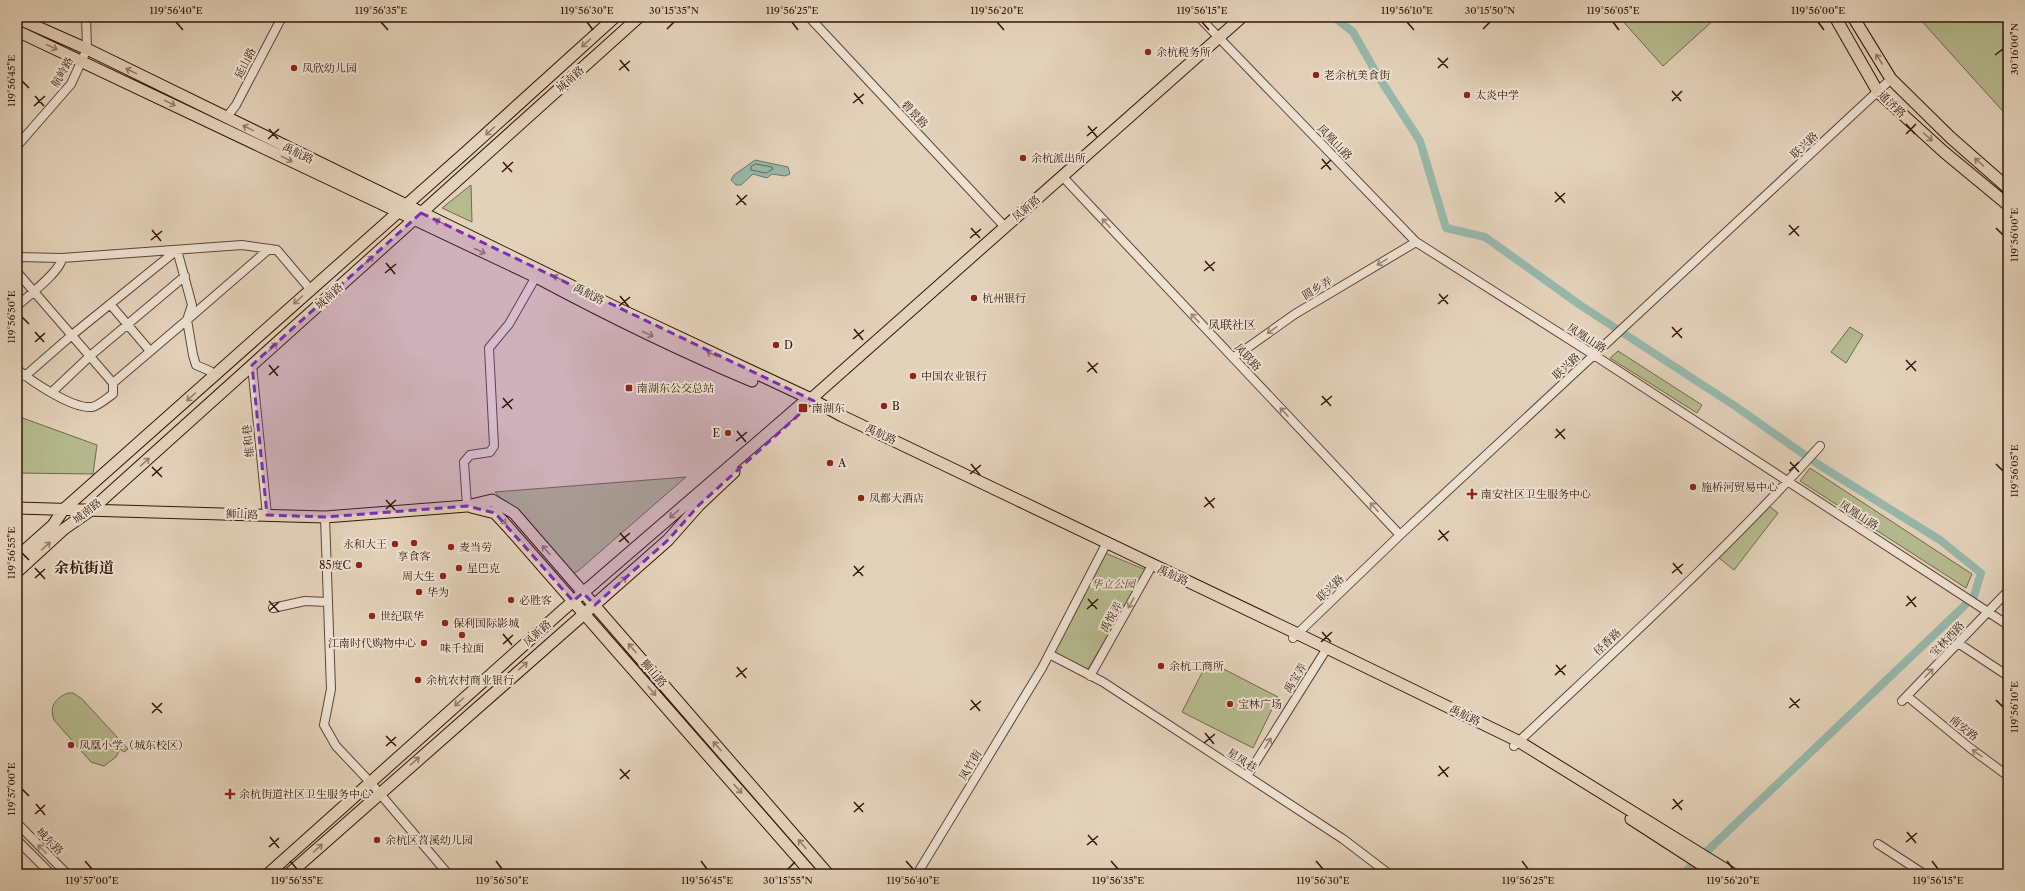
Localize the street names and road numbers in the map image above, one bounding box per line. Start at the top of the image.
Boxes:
street label: 延山路 [231,45,259,81]
street label: 航岭路 [48,54,76,90]
street label: 城南路 [553,63,587,95]
street label: 通济路 [1875,88,1909,120]
street label: 碧景路 [899,97,931,131]
street label: 凤凰山路 [1315,121,1355,163]
street label: 联兴路 [1787,129,1821,161]
street label: 禹航路 [280,139,316,167]
street label: 凤新路 [1009,192,1043,224]
street label: 圆乡弄 [1299,274,1335,302]
street label: 城南路 [312,280,346,312]
street label: 禹航路 [571,280,607,308]
street label: 凤凰山路 [1565,320,1609,356]
street label: 凤联路 [1232,340,1264,374]
street label: 联兴路 [1549,350,1583,382]
street label: 禹航路 [863,421,899,447]
street label: 维和巷 [239,424,257,458]
street label: 城南路 [70,495,104,527]
street label: 凤凰山路 [1837,497,1881,533]
street label: 狮山路 [225,506,259,522]
street label: 禹航路 [1155,562,1191,588]
street label: 联兴路 [1313,572,1347,604]
street label: 禹悦弄 [1097,599,1125,635]
street label: 凤新路 [520,617,554,649]
street label: 宝林西路 [1927,618,1967,660]
street label: 径香路 [1590,626,1624,658]
street label: 狮山路 [638,656,670,690]
street label: 禹宝弄 [1280,660,1310,696]
street label: 禹航路 [1447,701,1483,729]
street label: 南安路 [1947,712,1981,744]
street label: 星凤巷 [1224,745,1260,775]
street label: 凤竹街 [956,747,984,783]
street label: 城东路 [33,824,67,858]

